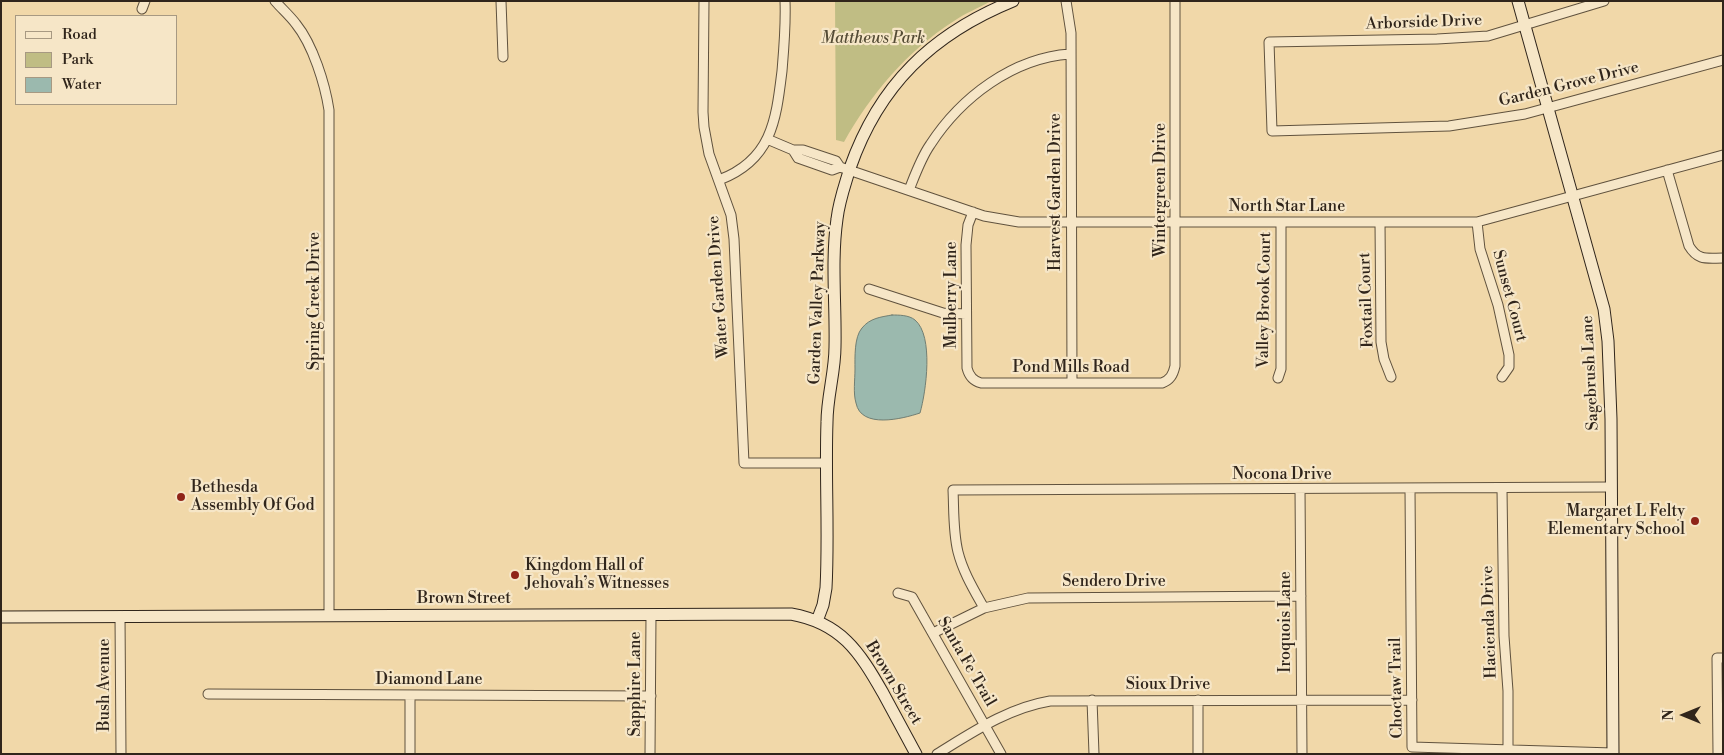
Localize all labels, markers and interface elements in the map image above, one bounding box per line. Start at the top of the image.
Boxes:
street label: Arborside Drive [1366,11,1482,35]
legend [15,15,178,105]
text: Road [62,25,97,44]
park label: Matthews Park [821,29,925,49]
text: Park [62,50,93,69]
street label: Garden Grove Drive [1497,58,1641,112]
text: Water [62,75,101,94]
street label: Harvest Garden Drive [1046,113,1066,271]
street label: Wintergreen Drive [1151,123,1171,257]
street label: North Star Lane [1229,197,1345,217]
street label: Water Garden Drive [704,215,734,359]
street label: Garden Valley Parkway [806,221,830,385]
street label: Spring Creek Drive [305,232,325,370]
street label: Valley Brook Court [1254,232,1276,368]
street label: Mulberry Lane [942,241,962,349]
street label: Sunset Court [1488,248,1530,344]
street label: Foxtail Court [1356,252,1378,348]
street label: Sagebrush Lane [1578,315,1604,431]
street label: Pond Mills Road [1012,358,1130,378]
street label: Nocona Drive [1232,465,1332,485]
place label: Bethesda Assembly Of God [191,478,315,516]
marker: Bethesda Assembly Of God [175,491,187,503]
place label: Margaret L Felty Elementary School [1548,502,1685,540]
marker: Margaret L Felty Elementary School [1689,515,1701,527]
place label: Kingdom Hall of Jehovah’s Witnesses [525,556,669,594]
street label: Hacienda Drive [1478,565,1502,679]
marker: Kingdom Hall of Jehovah’s Witnesses [509,569,521,581]
street label: Iroquois Lane [1276,571,1296,673]
street label: Sendero Drive [1062,572,1166,592]
street label: Brown Street [417,589,511,609]
street label: Santa Fe Trail [933,614,999,710]
street label: Sapphire Lane [626,631,646,737]
street label: Choctaw Trail [1387,637,1407,739]
street label: Brown Street [861,638,925,728]
street label: Bush Avenue [95,639,115,731]
street label: Diamond Lane [375,670,483,690]
street label: Sioux Drive [1126,675,1210,695]
north arrow [1659,690,1709,740]
text: N [1660,709,1678,721]

